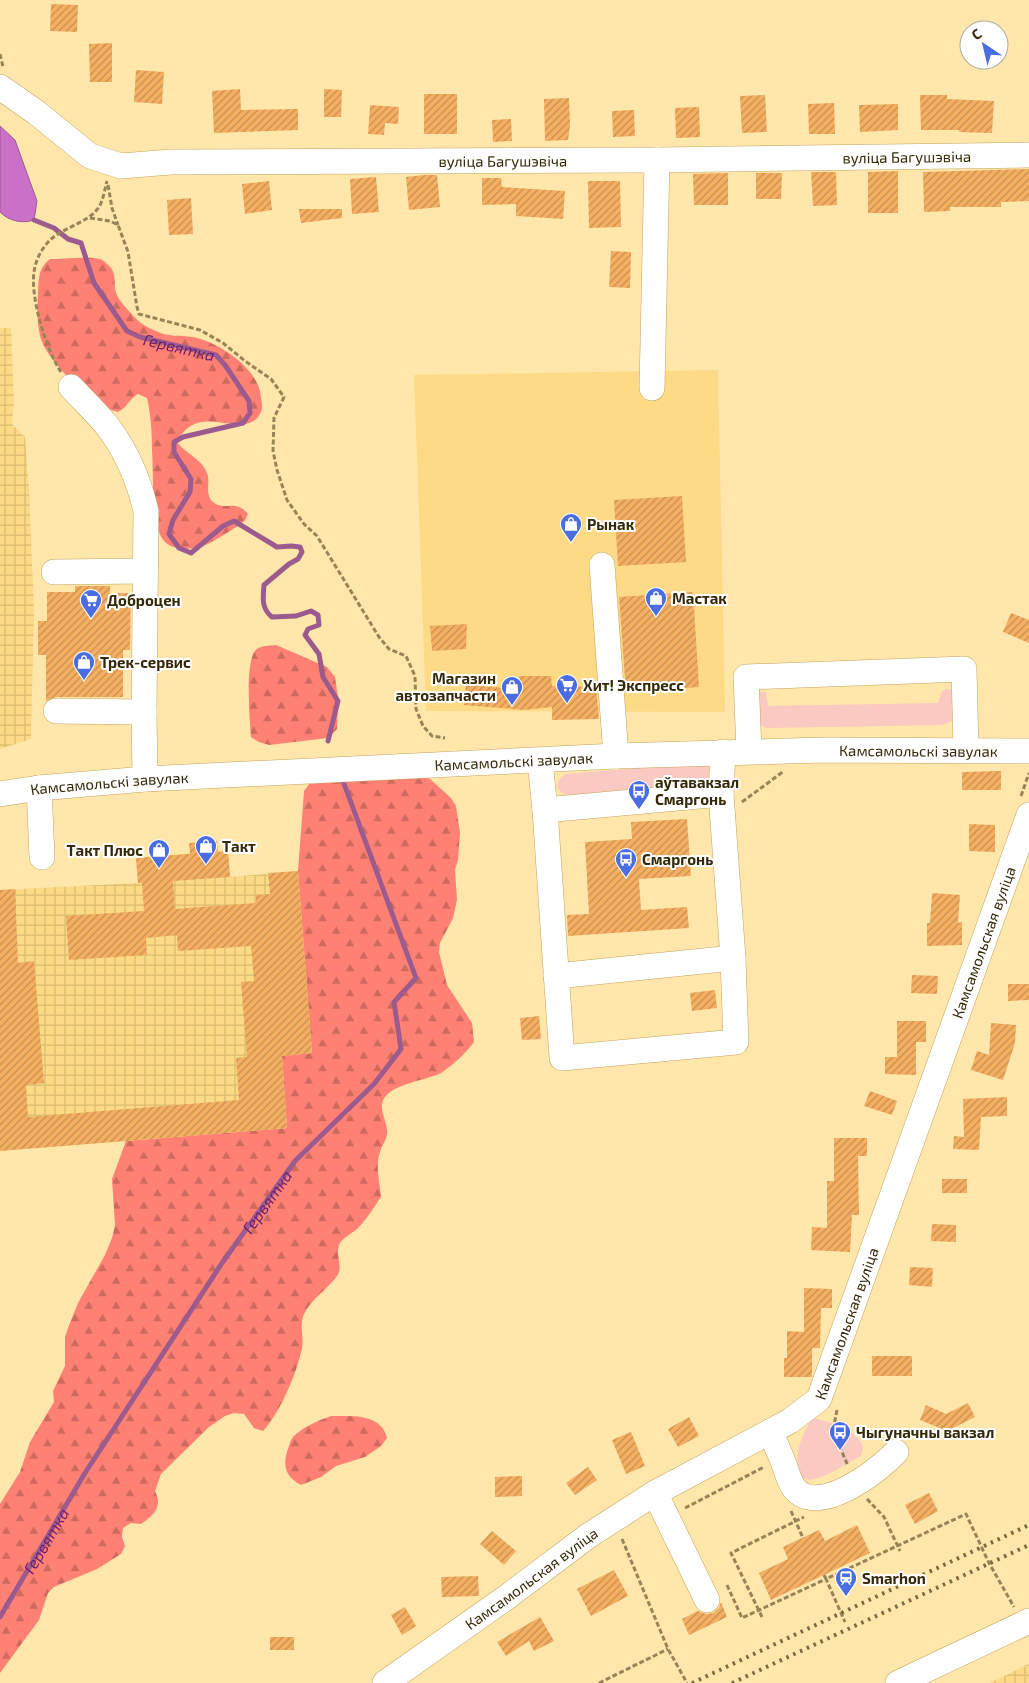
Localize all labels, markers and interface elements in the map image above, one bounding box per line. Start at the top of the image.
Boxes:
north arrow [959,20,1009,70]
text: С [968,25,985,43]
street label: вуліца Багушэвіча [842,147,971,167]
street label: вуліца Багушэвіча [438,151,567,171]
water label: Гервятка [142,329,217,364]
shop icon: Рынак [559,512,583,543]
place label: Рынак [587,515,635,533]
shop icon: Мастак [644,586,668,617]
supermarket icon: Доброцен [79,588,103,619]
place label: Мастак [672,589,727,607]
place label: Доброцен [107,591,181,609]
shop icon: Трек-сервис [72,650,96,681]
place label: Трек-сервис [100,653,191,671]
place label: Магазин автозапчасти [395,669,496,704]
supermarket icon: Хит! Экспресс [555,673,579,704]
shop icon: Магазин автозапчасти [500,675,524,706]
place label: Хит! Экспресс [583,676,684,694]
street label: Камсамольскі завулак [839,741,998,761]
street label: Камсамольскі завулак [434,748,593,774]
street label: Камсамольскі завулак [29,768,189,798]
place label: аўтавакзал Смаргонь [655,773,739,808]
bus stop icon: аўтавакзал Смаргонь [627,779,651,810]
shop icon: Такт [194,834,218,865]
place label: Такт [222,837,256,855]
shop icon: Такт Плюс [147,838,171,869]
place label: Такт Плюс [67,841,143,859]
bus stop icon: Смаргонь [614,847,638,878]
place label: Смаргонь [642,850,713,868]
street label: Камсамольская вуліца [948,864,1019,1021]
water label: Гервятка [237,1166,295,1236]
street label: Камсамольская вуліца [811,1245,882,1402]
bus stop icon: Чыгуначны вакзал [828,1420,852,1451]
place label: Чыгуначны вакзал [856,1423,994,1441]
water label: Гервятка [18,1504,72,1577]
street label: Камсамольская вуліца [461,1523,601,1633]
station icon: Smarhon [834,1566,858,1597]
place label: Smarhon [862,1569,926,1587]

